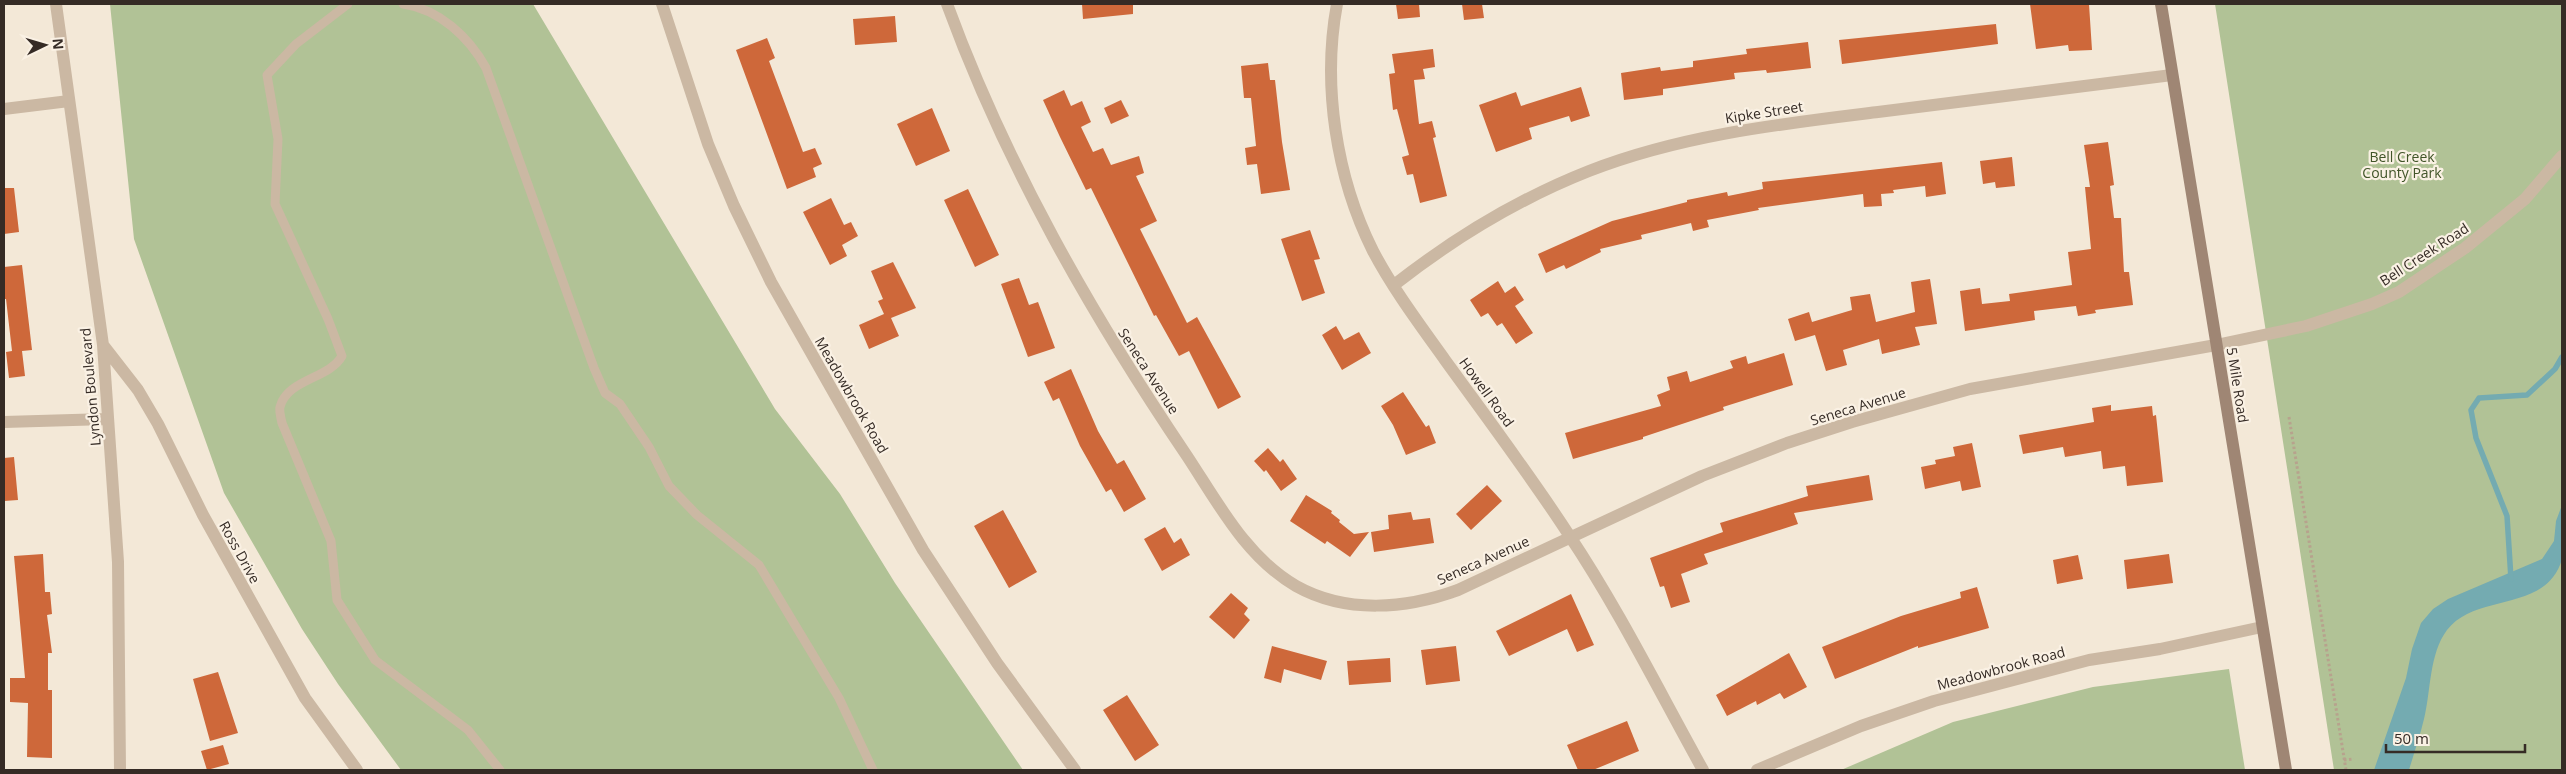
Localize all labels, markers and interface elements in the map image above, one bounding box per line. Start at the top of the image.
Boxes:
north arrow [20,20,70,70]
text: N [48,37,68,50]
street label: Kipke Street [1724,96,1804,128]
park label: Bell Creek County Park [2362,147,2442,182]
street label: Bell Creek Road [2376,218,2472,290]
street label: Seneca Avenue [1114,324,1184,418]
street label: Lyndon Boulevard [75,327,105,447]
street label: Meadowbrook Road [811,333,893,457]
street label: 5 Mile Road [2223,346,2253,424]
street label: Howell Road [1455,353,1519,431]
street label: Seneca Avenue [1808,382,1908,430]
street label: Ross Drive [215,518,265,587]
street label: Seneca Avenue [1434,531,1532,589]
street label: Meadowbrook Road [1935,642,2067,694]
scale bar [2386,722,2525,754]
text: 50 m [2394,728,2429,748]

